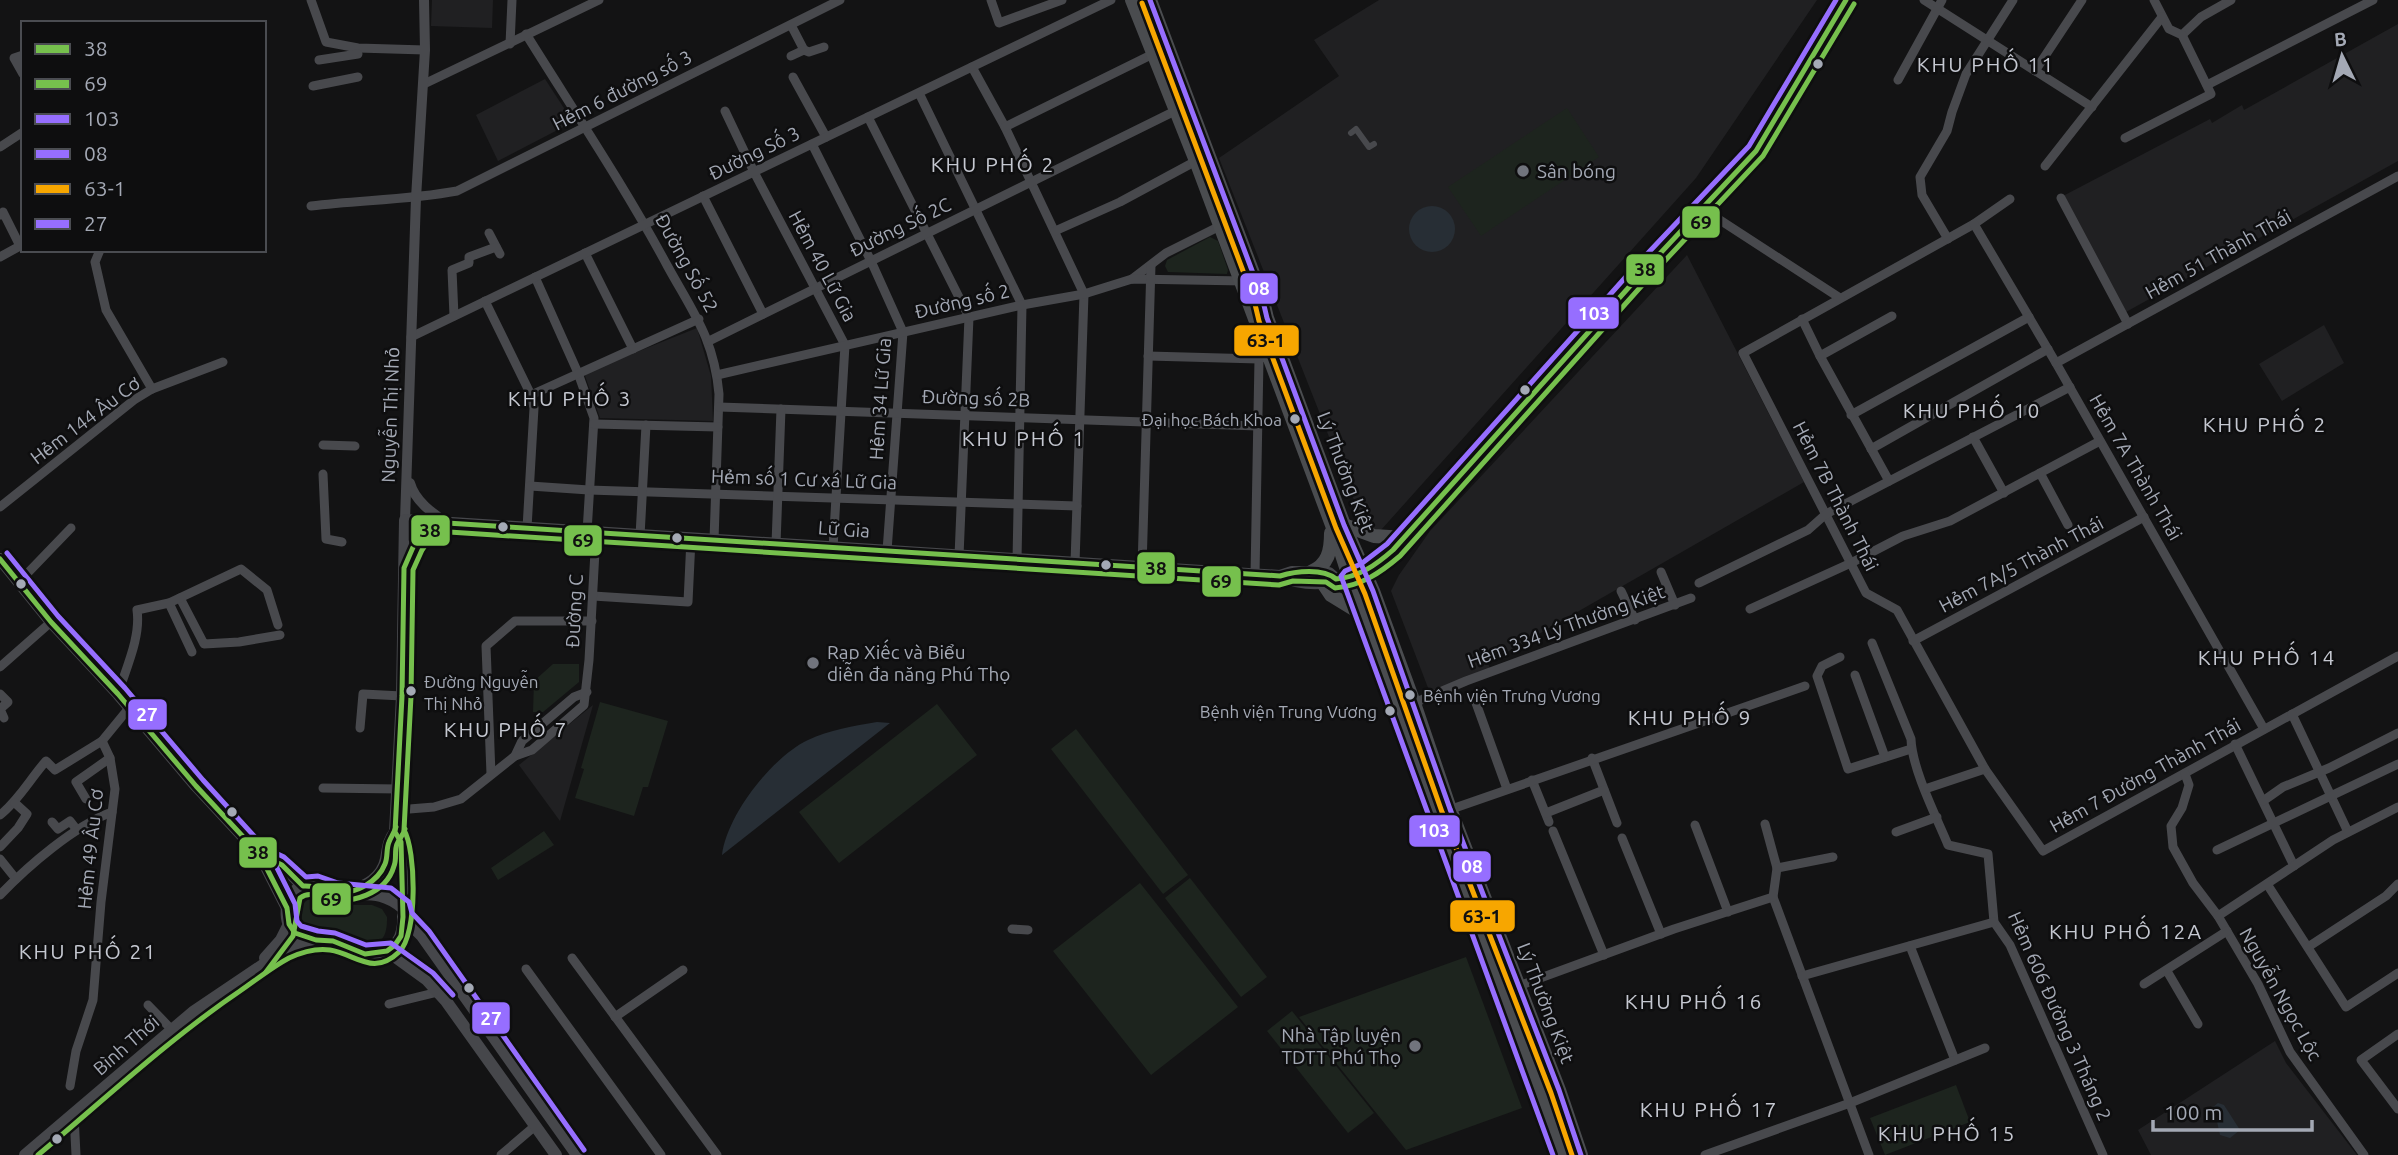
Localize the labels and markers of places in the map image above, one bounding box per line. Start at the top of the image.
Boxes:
unlabelled marker [1811,57,1825,71]
place label: Sân bóng [1537,160,1616,182]
marker: Sân bóng [1515,163,1531,179]
unlabelled marker [1518,383,1532,397]
place label: Đại học Bách Khoa [1142,410,1282,429]
marker: Đại học Bách Khoa [1288,412,1302,426]
unlabelled marker [496,520,510,534]
unlabelled marker [670,531,684,545]
unlabelled marker [1099,558,1113,572]
unlabelled marker [14,577,28,591]
place label: Rạp Xiếc và Biểu diễn đa năng Phú Thọ [827,639,1010,685]
marker: Rạp Xiếc và Biểu diễn đa năng Phú Thọ [805,655,821,671]
place label: Đường Nguyễn Thị Nhỏ [424,669,538,713]
marker: Đường Nguyễn Thị Nhỏ [404,684,418,698]
place label: Bệnh viện Trưng Vương [1423,686,1601,705]
marker: Bệnh viện Trưng Vương [1403,688,1417,702]
place label: Bệnh viện Trung Vương [1200,702,1377,721]
marker: Bệnh viện Trung Vương [1383,704,1397,718]
unlabelled marker [225,805,239,819]
unlabelled marker [462,981,476,995]
place label: Nhà Tập luyện TDTT Phú Thọ [1281,1024,1401,1068]
marker: Nhà Tập luyện TDTT Phú Thọ [1407,1038,1423,1054]
unlabelled marker [50,1132,64,1146]

